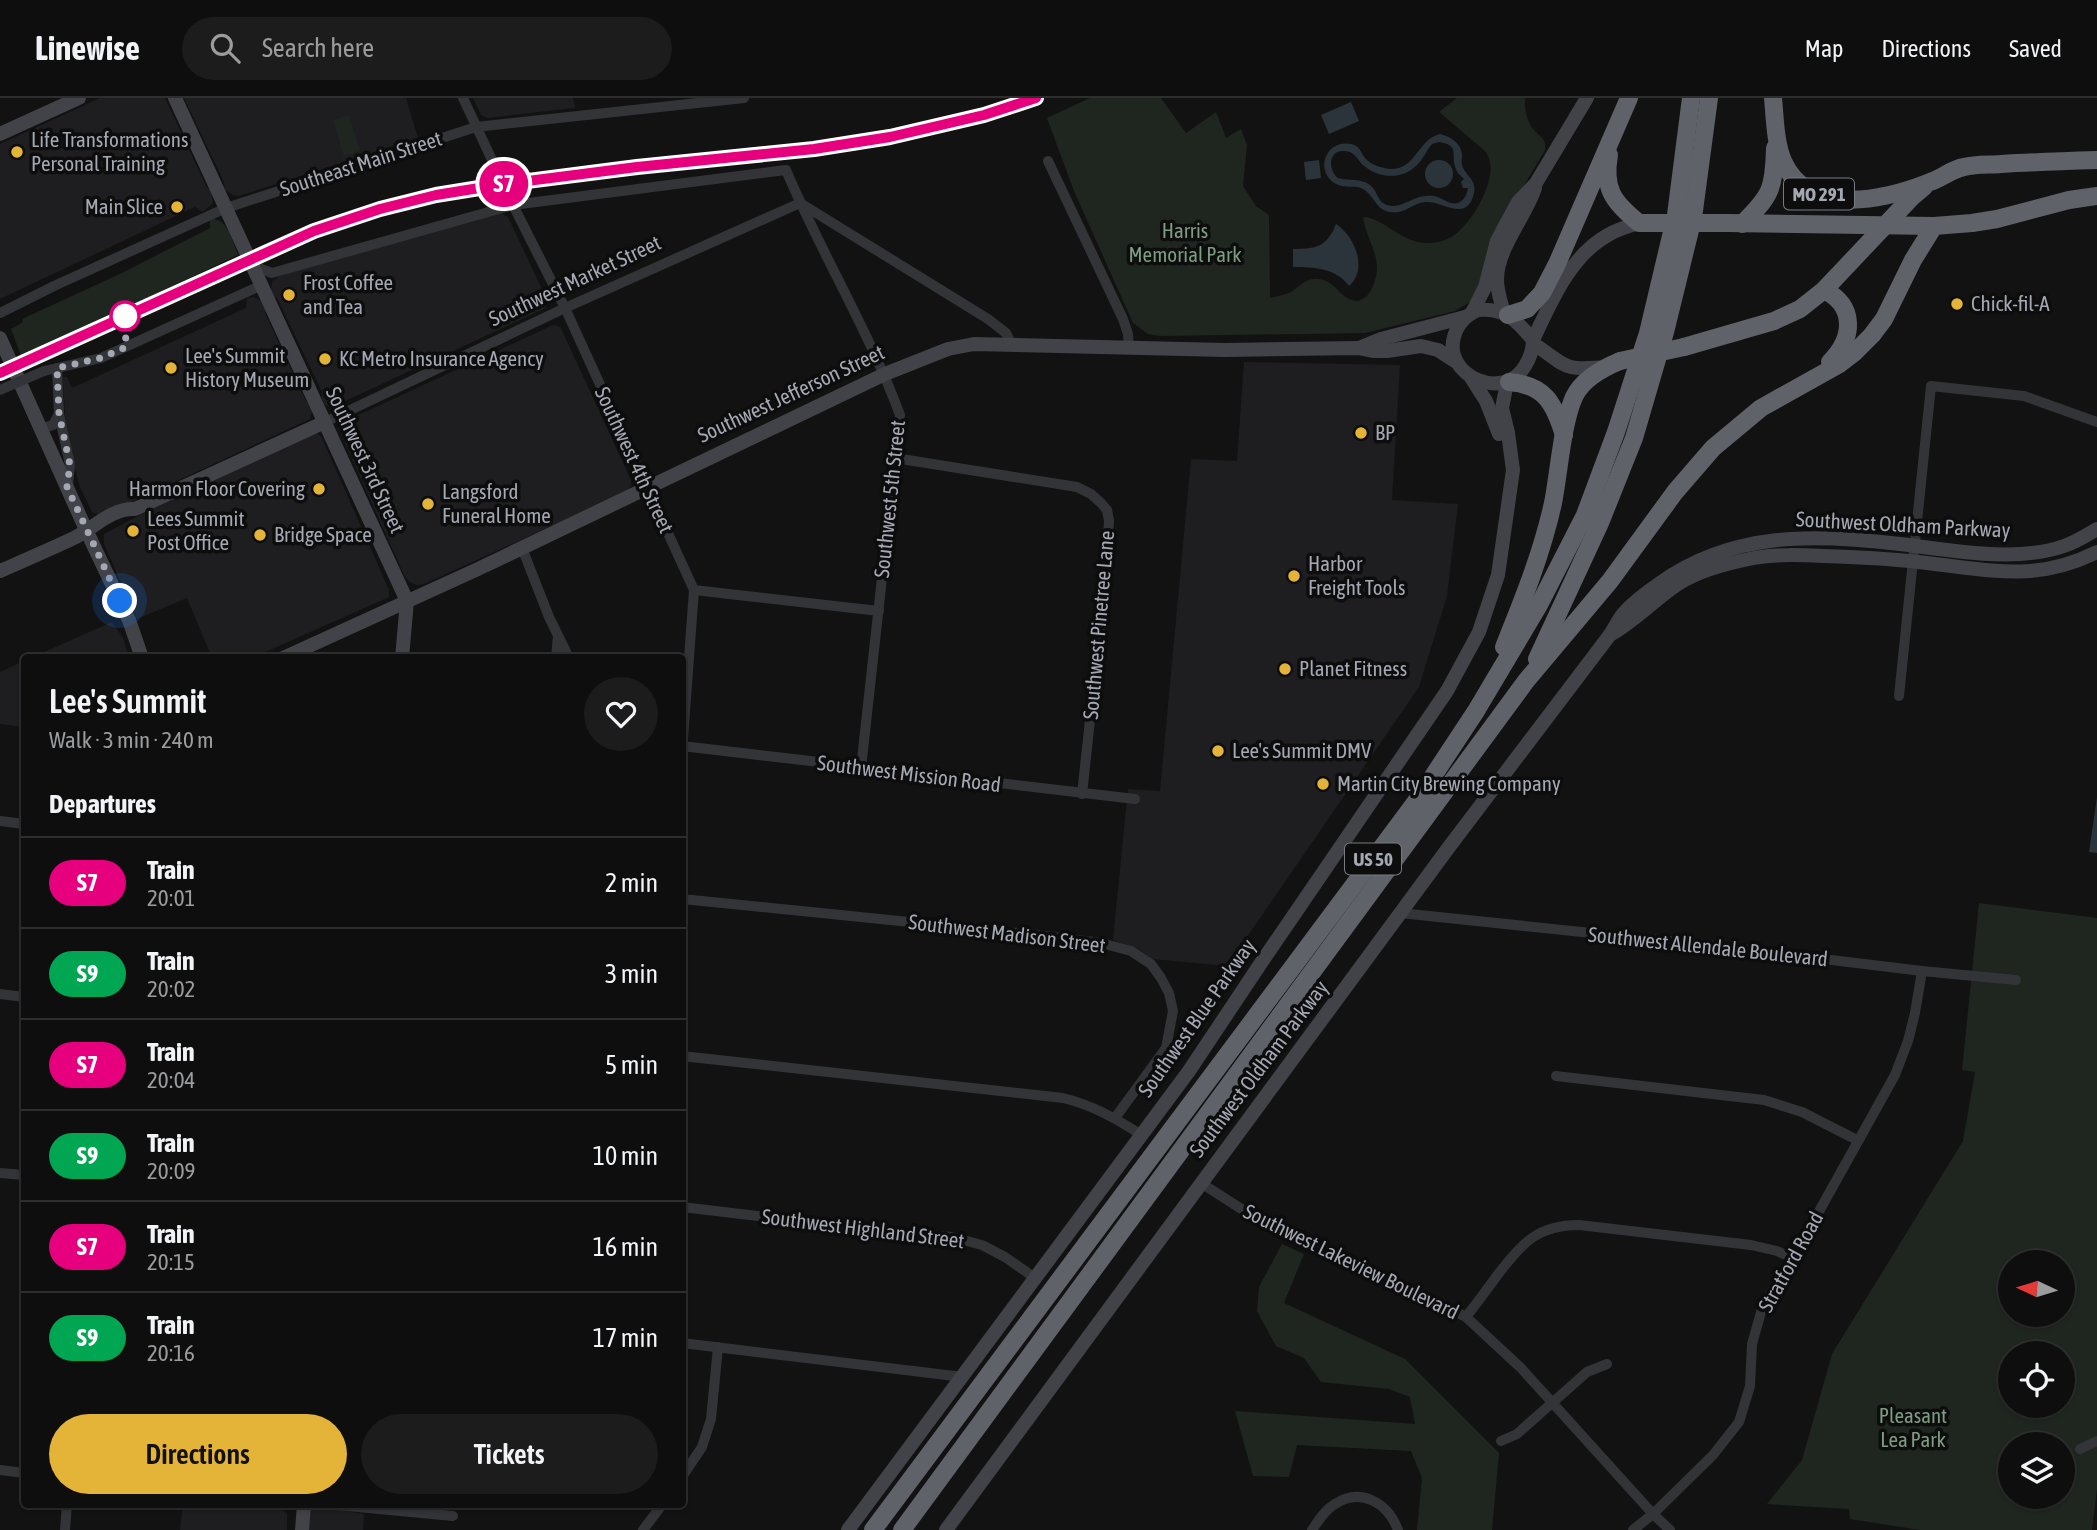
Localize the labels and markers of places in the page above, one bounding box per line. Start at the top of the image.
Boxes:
place label: Life Transformations Personal Training [31,127,188,175]
marker: Life Transformations Personal Training [9,144,25,160]
place label: Main Slice [85,194,163,218]
marker: Main Slice [169,199,185,215]
place label: Frost Coffee and Tea [303,270,393,318]
marker: Frost Coffee and Tea [281,287,297,303]
place label: Chick-fil-A [1971,291,2050,315]
marker: Chick-fil-A [1949,296,1965,312]
unlabelled marker [110,301,140,331]
place label: Lee's Summit History Museum [185,343,309,391]
place label: KC Metro Insurance Agency [339,346,544,370]
marker: KC Metro Insurance Agency [317,351,333,367]
marker: Lee's Summit History Museum [163,360,179,376]
place label: BP [1375,420,1395,444]
marker: BP [1353,425,1369,441]
place label: Harmon Floor Covering [129,476,305,500]
place label: Langsford Funeral Home [442,479,551,527]
marker: Harmon Floor Covering [311,481,327,497]
marker: Langsford Funeral Home [420,496,436,512]
place label: Lees Summit Post Office [147,506,244,554]
place label: Bridge Space [274,522,372,546]
marker: Lees Summit Post Office [125,523,141,539]
marker: Bridge Space [252,527,268,543]
place label: Harbor Freight Tools [1308,551,1405,599]
marker: Harbor Freight Tools [1286,568,1302,584]
place label: Planet Fitness [1299,656,1407,680]
marker: Planet Fitness [1277,661,1293,677]
place label: Lee's Summit DMV [1232,738,1372,762]
marker: Lee's Summit DMV [1210,743,1226,759]
place label: Martin City Brewing Company [1337,771,1561,795]
marker: Martin City Brewing Company [1315,776,1331,792]

